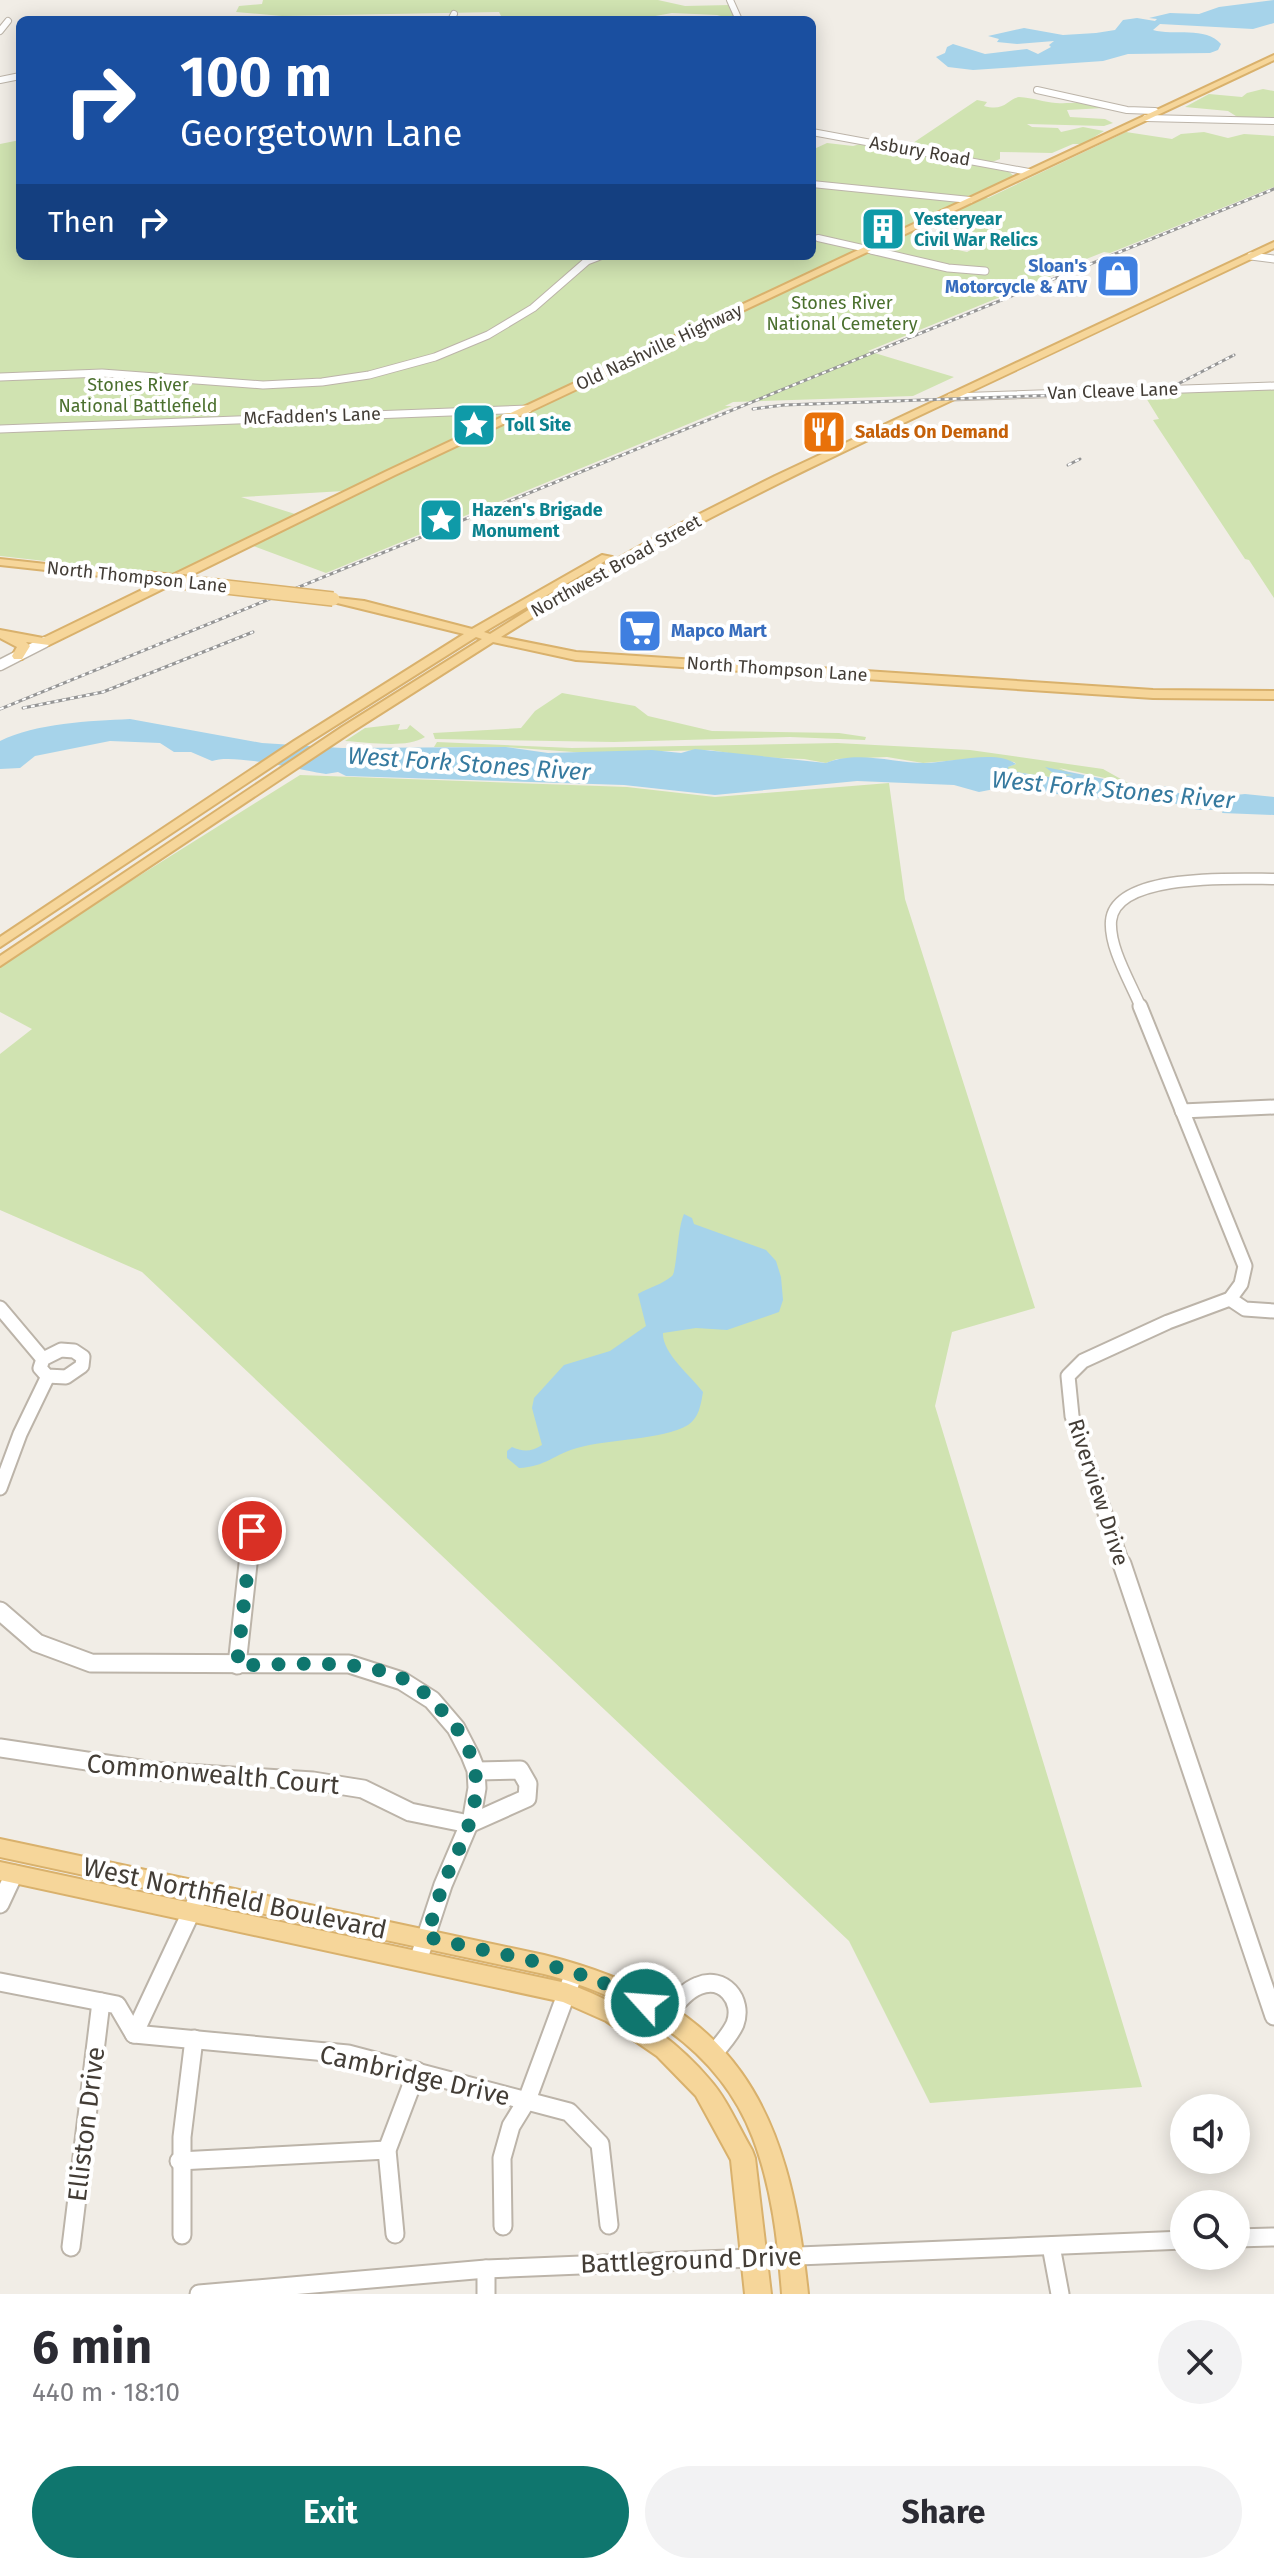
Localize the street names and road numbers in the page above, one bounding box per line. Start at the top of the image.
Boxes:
street label: Asbury Road [868,131,972,171]
street label: Old Nashville Highway [572,299,746,395]
street label: Van Cleave Lane [1047,378,1179,404]
street label: McFadden's Lane [243,403,381,429]
street label: Northwest Broad Street [527,510,705,622]
street label: North Thompson Lane [46,557,228,597]
street label: North Thompson Lane [686,652,868,686]
street label: Riverview Drive [1062,1415,1135,1569]
street label: Commonwealth Court [85,1748,341,1801]
street label: West Northfield Boulevard [80,1851,389,1946]
street label: Cambridge Drive [317,2039,513,2112]
street label: Elliston Drive [62,2045,111,2203]
street label: Battleground Drive [580,2241,802,2280]

